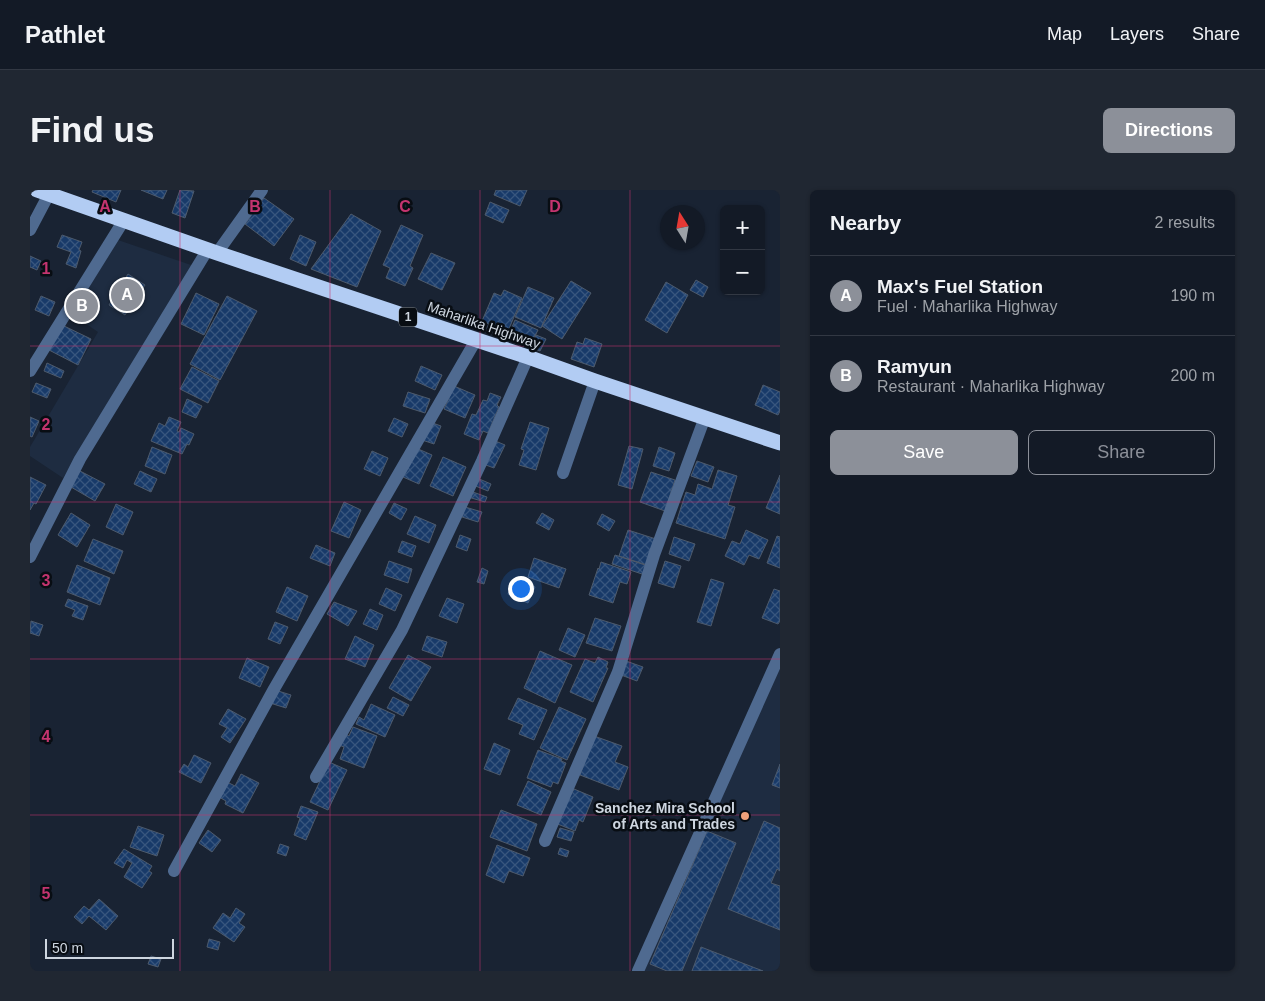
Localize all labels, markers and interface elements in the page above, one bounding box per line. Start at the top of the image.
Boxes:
text: Pathlet [25,21,105,48]
text: Map [1047,24,1082,44]
text: Layers [1110,24,1164,44]
text: Share [1192,24,1240,44]
button: Directions [1103,108,1235,153]
text: Find us [30,110,154,149]
text: A [99,198,111,215]
text: B [249,198,261,215]
text: C [399,198,411,215]
text: D [549,198,561,215]
north arrow [660,205,705,250]
map controls [720,205,765,295]
button: + [720,205,765,250]
text: Nearby [830,211,901,234]
text: 2 results [1155,214,1215,231]
button: − [720,250,765,295]
text: 1 [42,260,51,277]
pin: A [111,276,143,314]
text: Max's Fuel Station [877,276,1043,297]
pin: B [66,287,98,325]
text: A [840,287,852,304]
text: 190 m [1171,287,1215,304]
street label: Maharlika Highway [425,298,543,352]
text: Fuel · Maharlika Highway [877,298,1058,315]
road number: 1 [399,308,417,326]
text: Ramyun [877,356,952,377]
text: B [840,367,852,384]
text: 200 m [1171,367,1215,384]
text: Restaurant · Maharlika Highway [877,378,1105,395]
text: 2 [42,416,51,433]
button: Save [830,430,1018,475]
button: Share [1028,430,1215,475]
text: 3 [42,572,51,589]
your location [508,576,534,602]
text: 4 [42,728,51,745]
place label: Sanchez Mira School of Arts and Trades [595,800,735,832]
marker: Sanchez Mira School of Arts and Trades [739,810,751,822]
text: 5 [42,885,51,902]
scale bar [45,936,174,959]
text: 50 m [52,940,83,956]

